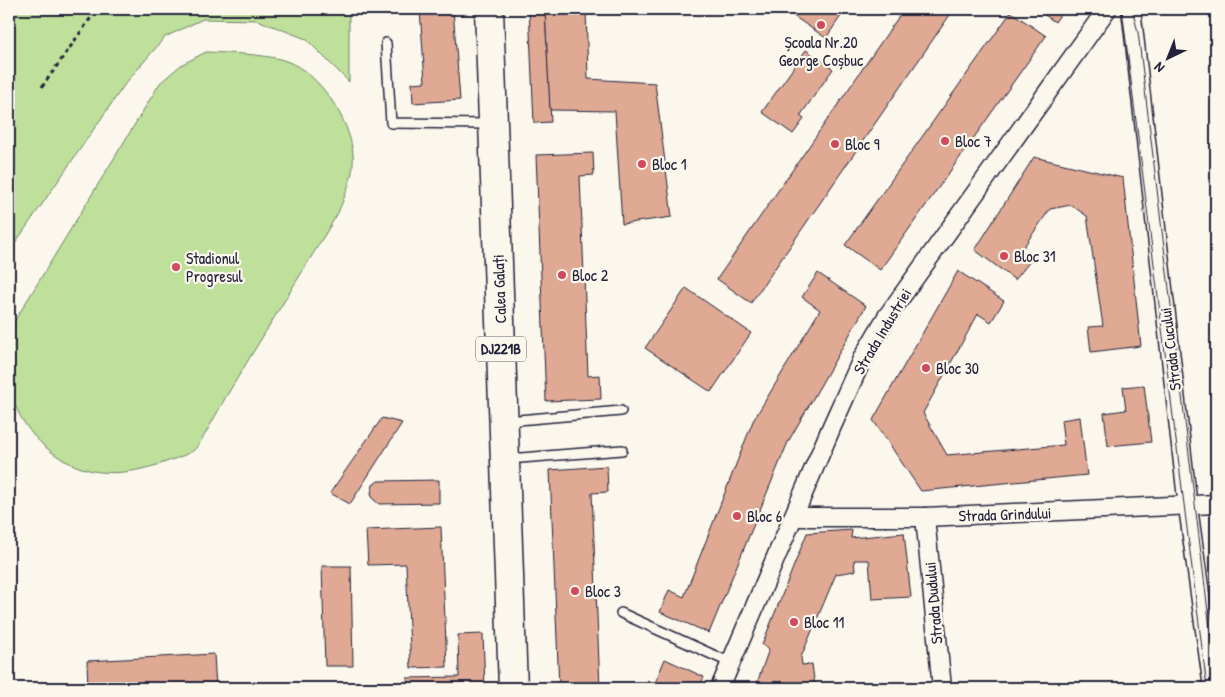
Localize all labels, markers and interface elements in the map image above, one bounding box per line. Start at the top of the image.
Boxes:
marker: Școala Nr.20 George Coșbuc [815,19,827,31]
place label: Școala Nr.20 George Coșbuc [779,31,864,71]
north arrow [1142,32,1192,82]
text: N [1149,58,1168,77]
place label: Bloc 7 [955,130,992,152]
place label: Bloc 9 [845,133,880,155]
marker: Bloc 7 [939,135,951,147]
marker: Bloc 9 [829,138,841,150]
place label: Bloc 1 [652,153,687,175]
marker: Bloc 1 [636,158,648,170]
place label: Bloc 31 [1014,245,1056,267]
place label: Stadionul Progresul [186,247,244,287]
marker: Bloc 31 [998,250,1010,262]
street label: Calea Galați [487,254,511,324]
marker: Stadionul Progresul [170,261,182,273]
place label: Bloc 2 [572,264,609,286]
marker: Bloc 2 [556,269,568,281]
street label: Strada Industriei [848,284,916,378]
street label: Strada Cucului [1154,306,1186,392]
road number: DJ221B [476,336,526,362]
place label: Bloc 30 [936,357,979,379]
marker: Bloc 30 [920,362,932,374]
street label: Strada Grindului [958,501,1052,527]
place label: Bloc 6 [747,505,782,527]
marker: Bloc 6 [731,510,743,522]
street label: Strada Dudului [918,561,948,645]
place label: Bloc 3 [585,580,621,602]
marker: Bloc 3 [569,585,581,597]
place label: Bloc 11 [804,611,845,633]
marker: Bloc 11 [788,616,800,628]

